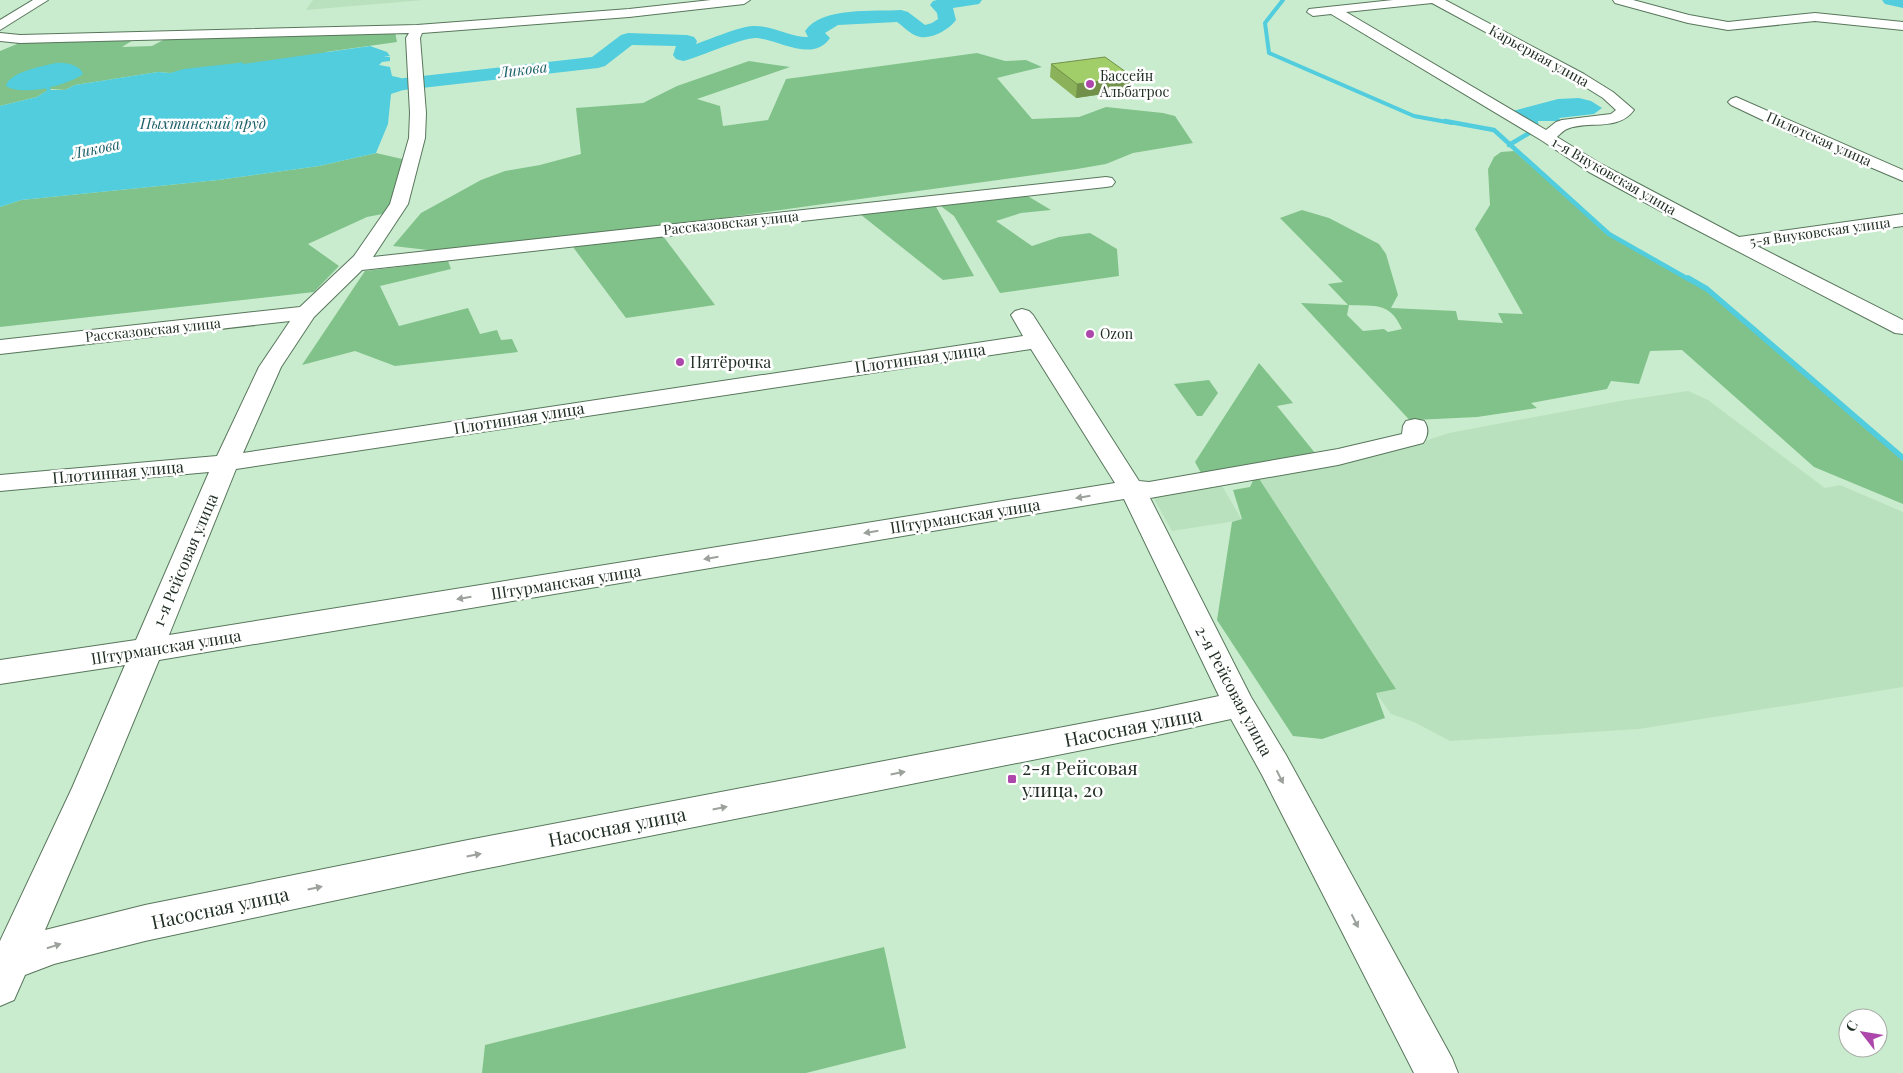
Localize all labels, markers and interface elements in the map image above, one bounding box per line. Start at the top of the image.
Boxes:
street label: Карьерная улица [1486,20,1593,91]
water label: Ликова [496,56,549,82]
place label: Бассейн Альбатрос [1099,66,1169,101]
marker: Бассейн Альбатрос [1084,78,1096,90]
street label: Пилотская улица [1764,107,1875,170]
water label: Пыхтинский пруд [139,113,266,133]
street label: 1-я Внуковская улица [1548,132,1680,219]
water label: Ликова [69,133,122,163]
street label: Рассказовская улица [662,206,800,239]
street label: 5-я Внуковская улица [1748,212,1892,251]
street label: Рассказовская улица [84,313,222,346]
place label: Ozon [1100,324,1134,343]
marker: Ozon [1084,328,1096,340]
street label: Плотинная улица [853,338,987,377]
place label: Пятёрочка [690,351,771,372]
marker: Пятёрочка [674,356,686,368]
street label: Плотинная улица [452,397,586,438]
street label: Плотинная улица [51,455,185,488]
street label: 1-я Рейсовая улица [147,490,222,630]
street label: Штурманская улица [888,493,1042,538]
one-way arrow [1075,493,1091,501]
one-way arrow [863,528,879,536]
one-way arrow [702,554,718,562]
street label: Штурманская улица [489,559,643,604]
one-way arrow [456,595,472,603]
street label: 2-я Рейсовая улица [1191,622,1278,760]
street label: Штурманская улица [89,624,243,669]
street label: Насосная улица [1062,700,1204,752]
place label: 2-я Рейсовая улица, 20 [1021,754,1138,802]
one-way arrow [890,769,906,777]
one-way arrow [1276,770,1284,784]
marker: 2-я Рейсовая улица, 20 [1006,773,1018,785]
street label: Насосная улица [546,800,688,852]
one-way arrow [712,803,728,811]
one-way arrow [467,851,482,859]
street label: Насосная улица [149,880,291,934]
one-way arrow [308,884,323,892]
one-way arrow [1351,914,1359,928]
one-way arrow [47,942,62,950]
north arrow [1838,1008,1888,1058]
text: С [1841,1017,1862,1035]

